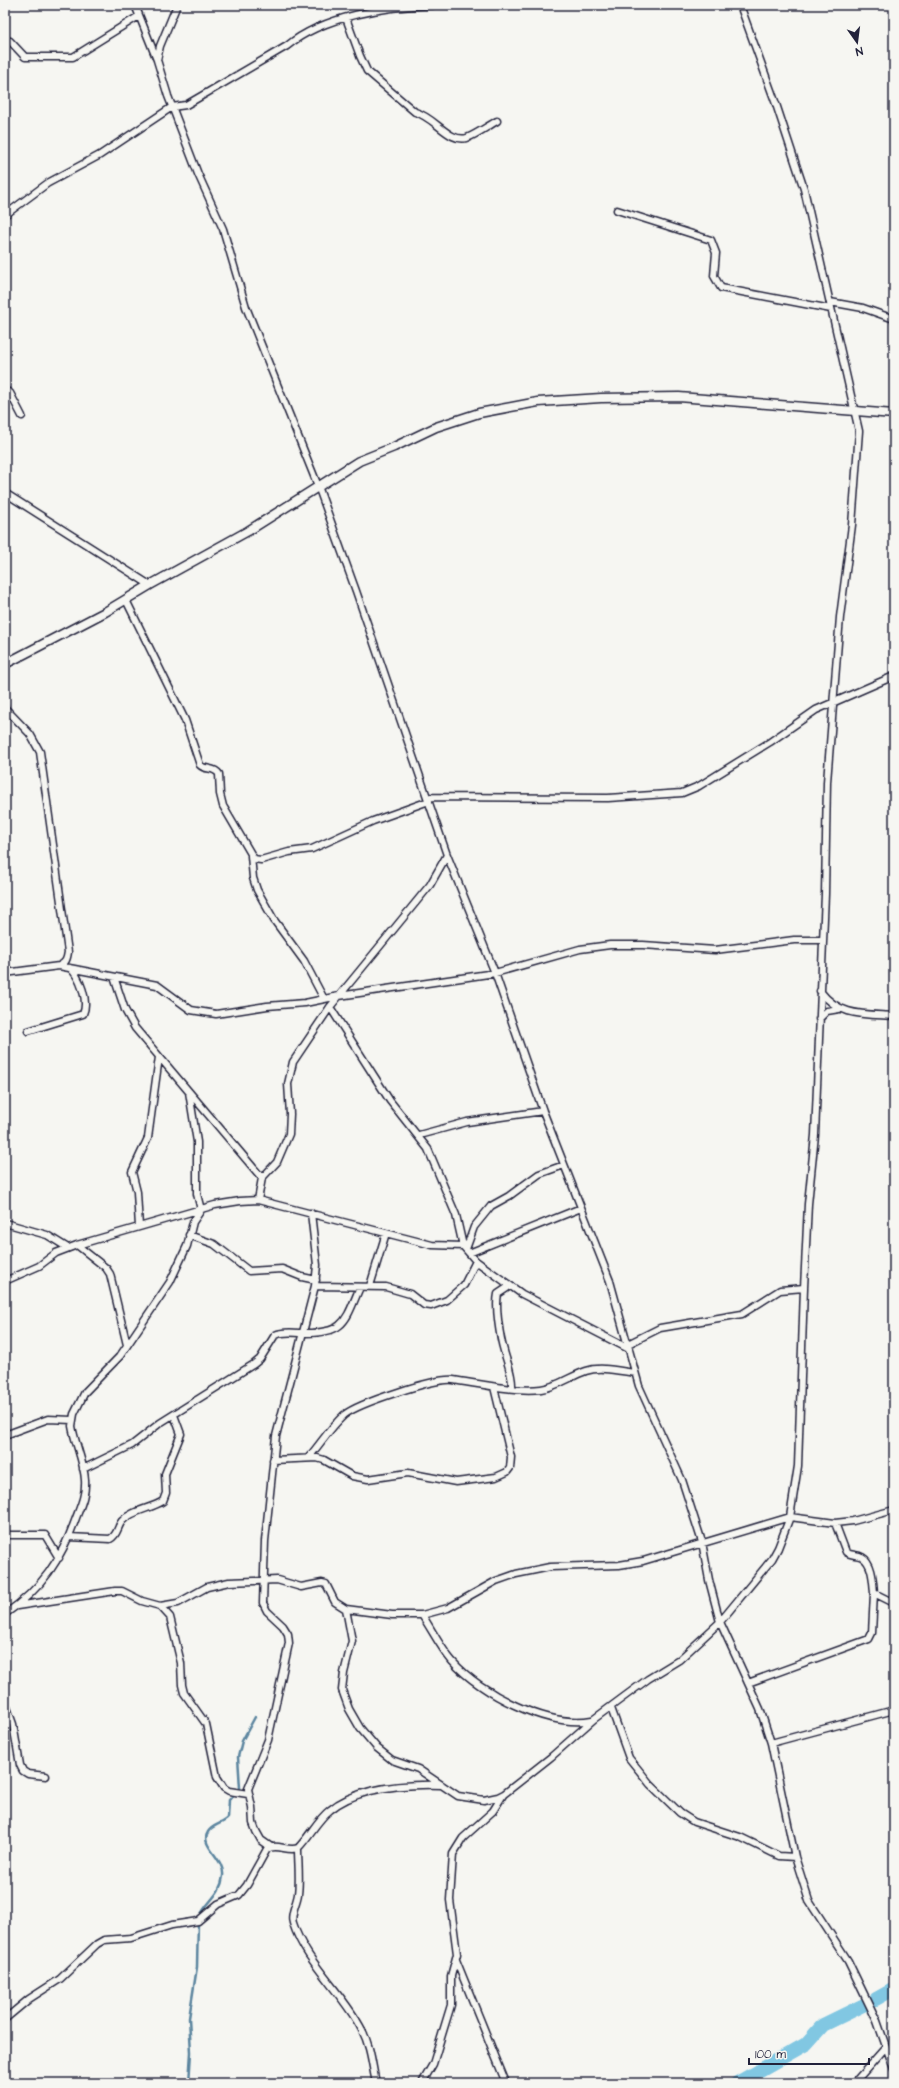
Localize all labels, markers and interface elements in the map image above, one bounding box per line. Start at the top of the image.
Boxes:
north arrow [837,22,877,62]
text: N [854,43,864,59]
scale bar [749,2040,869,2066]
text: 100 m [755,2046,786,2063]

